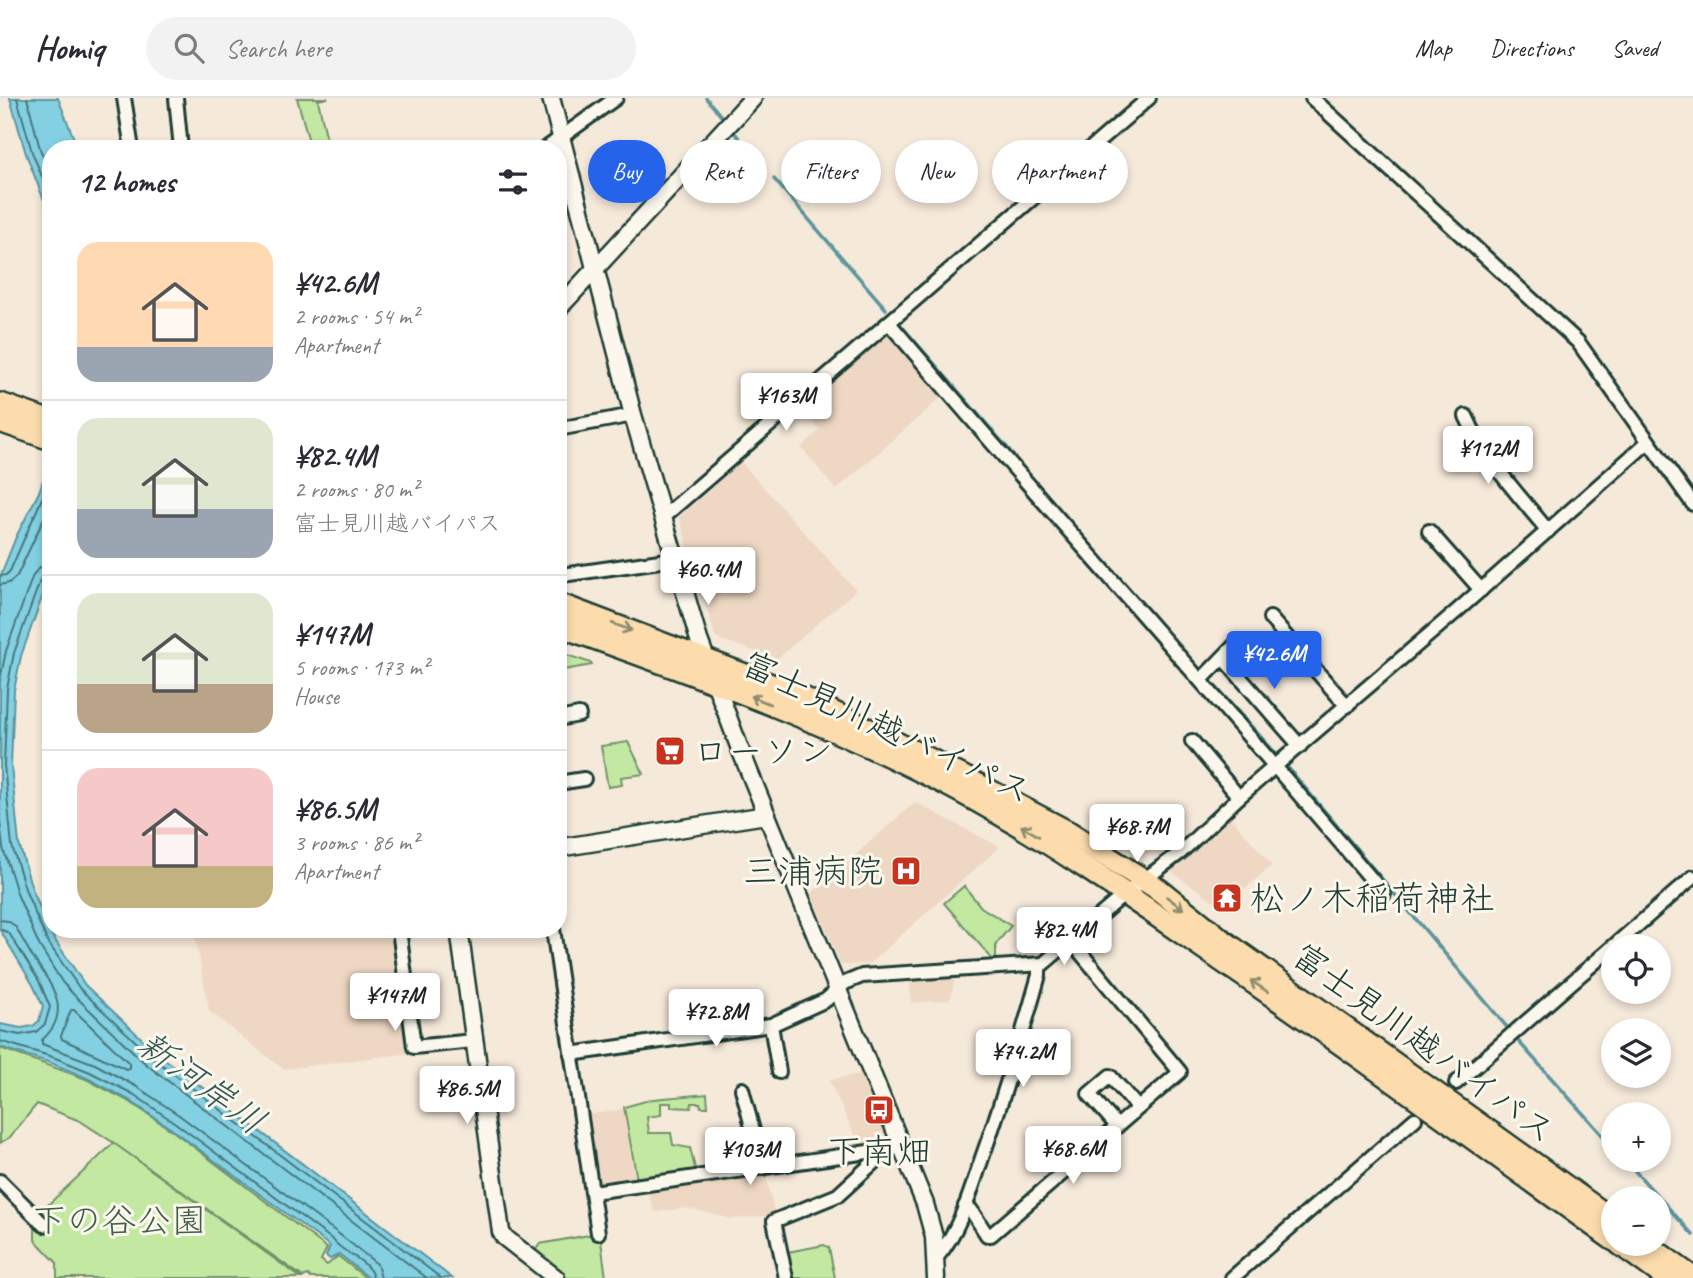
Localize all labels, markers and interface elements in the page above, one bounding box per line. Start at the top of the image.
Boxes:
search box [146,17,636,80]
text: Homiq [35,27,104,69]
icon: search [170,29,208,67]
text: Search here [226,32,331,65]
text: Map [1415,33,1452,63]
text: Directions [1490,33,1573,63]
text: Saved [1611,33,1658,63]
chip: Buy [588,140,666,203]
chip: Rent [680,140,767,203]
chip: Filters [781,140,881,203]
chip: New [895,140,978,203]
chip: Apartment [992,140,1128,203]
text: 12 homes [77,163,175,201]
icon: filters [494,163,532,201]
text: ¥42.6M [294,264,376,302]
icon: home [133,270,217,354]
text: 2 rooms · 54 m² [294,302,418,331]
text: Apartment [294,331,379,360]
pin: ¥163M [737,374,835,433]
text: ¥163M [757,381,815,410]
pin: ¥112M [1439,426,1537,486]
text: ¥112M [1459,434,1517,463]
text: ¥82.4M [294,437,376,475]
icon: home [133,446,217,530]
text: 2 rooms · 80 m² [294,475,418,504]
text: 富士見川越バイパス [294,509,501,538]
pin: ¥60.4M [651,547,765,607]
text: ¥60.4M [676,555,740,584]
text: ¥147M [294,615,370,653]
icon: home [133,621,217,705]
one-way arrow [611,622,633,634]
pin: ¥42.6M [1217,632,1331,691]
text: ¥42.6M [1242,639,1306,668]
street label: 富士見川越バイパス [735,641,1039,814]
text: 5 rooms · 173 m² [294,653,429,682]
text: House [294,682,339,711]
one-way arrow [749,693,771,706]
place label: ローソン [693,729,833,774]
supermarket icon: ローソン [653,734,687,768]
text: ¥86.5M [294,790,376,828]
icon: home [133,796,217,880]
pin: ¥68.7M [1080,804,1194,864]
text: ¥68.7M [1105,812,1169,841]
one-way arrow [1021,824,1041,838]
text: 3 rooms · 86 m² [294,828,418,857]
place label: 三浦病院 [743,849,883,894]
hospital icon: 三浦病院 [889,854,923,888]
text: Apartment [294,857,379,886]
place label: 松ノ木稲荷神社 [1250,876,1495,921]
temple icon: 松ノ木稲荷神社 [1210,881,1244,915]
one-way arrow [1165,895,1184,910]
pin: ¥82.4M [1007,908,1121,967]
text: ¥82.4M [1033,915,1095,944]
street label: 富士見川越バイパス [1283,933,1564,1154]
map controls [1601,934,1671,1256]
button: locate [1601,934,1671,1004]
pin: ¥147M [346,974,444,1033]
one-way arrow [1250,979,1269,993]
text: ¥147M [366,981,424,1010]
pin: ¥72.8M [659,990,773,1049]
text: ¥72.8M [685,997,747,1026]
button: layers [1601,1018,1671,1088]
water label: 新河岸川 [128,1020,275,1145]
pin: ¥74.2M [966,1030,1080,1089]
text: ¥74.2M [992,1037,1054,1066]
pin: ¥86.5M [410,1066,524,1126]
text: ¥86.5M [436,1074,498,1103]
bus stop icon: 下南畑 [862,1093,896,1127]
button: + [1601,1102,1671,1172]
pin: ¥68.6M [1016,1126,1130,1186]
pin: ¥103M [701,1128,799,1187]
place label: 下南畑 [826,1129,932,1174]
text: ¥68.6M [1041,1134,1105,1163]
text: ¥103M [721,1135,779,1164]
button: − [1601,1186,1671,1256]
park label: 下の谷公園 [31,1198,207,1243]

